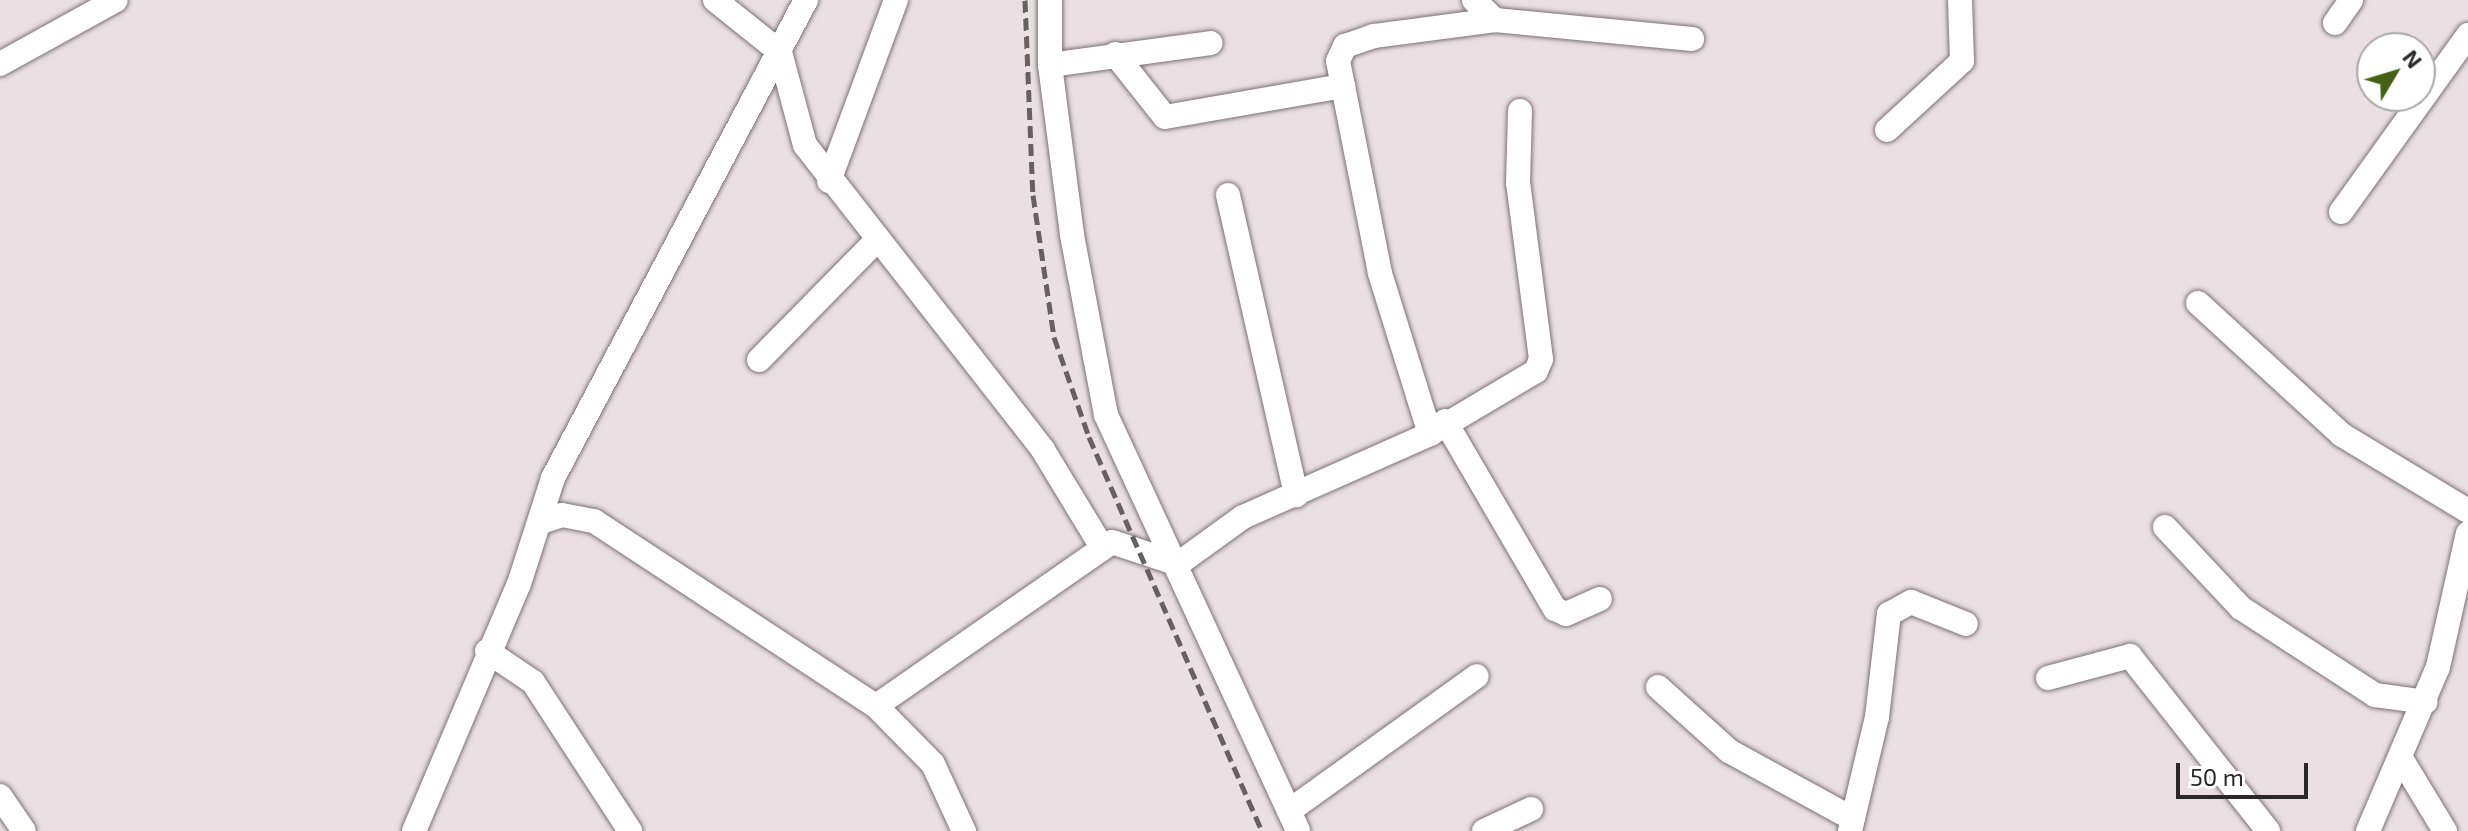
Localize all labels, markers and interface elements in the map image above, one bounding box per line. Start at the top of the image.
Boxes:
north arrow [2356,32,2436,112]
text: N [2398,44,2428,73]
scale bar [2180,747,2312,797]
text: 50 m [2190,762,2244,791]

